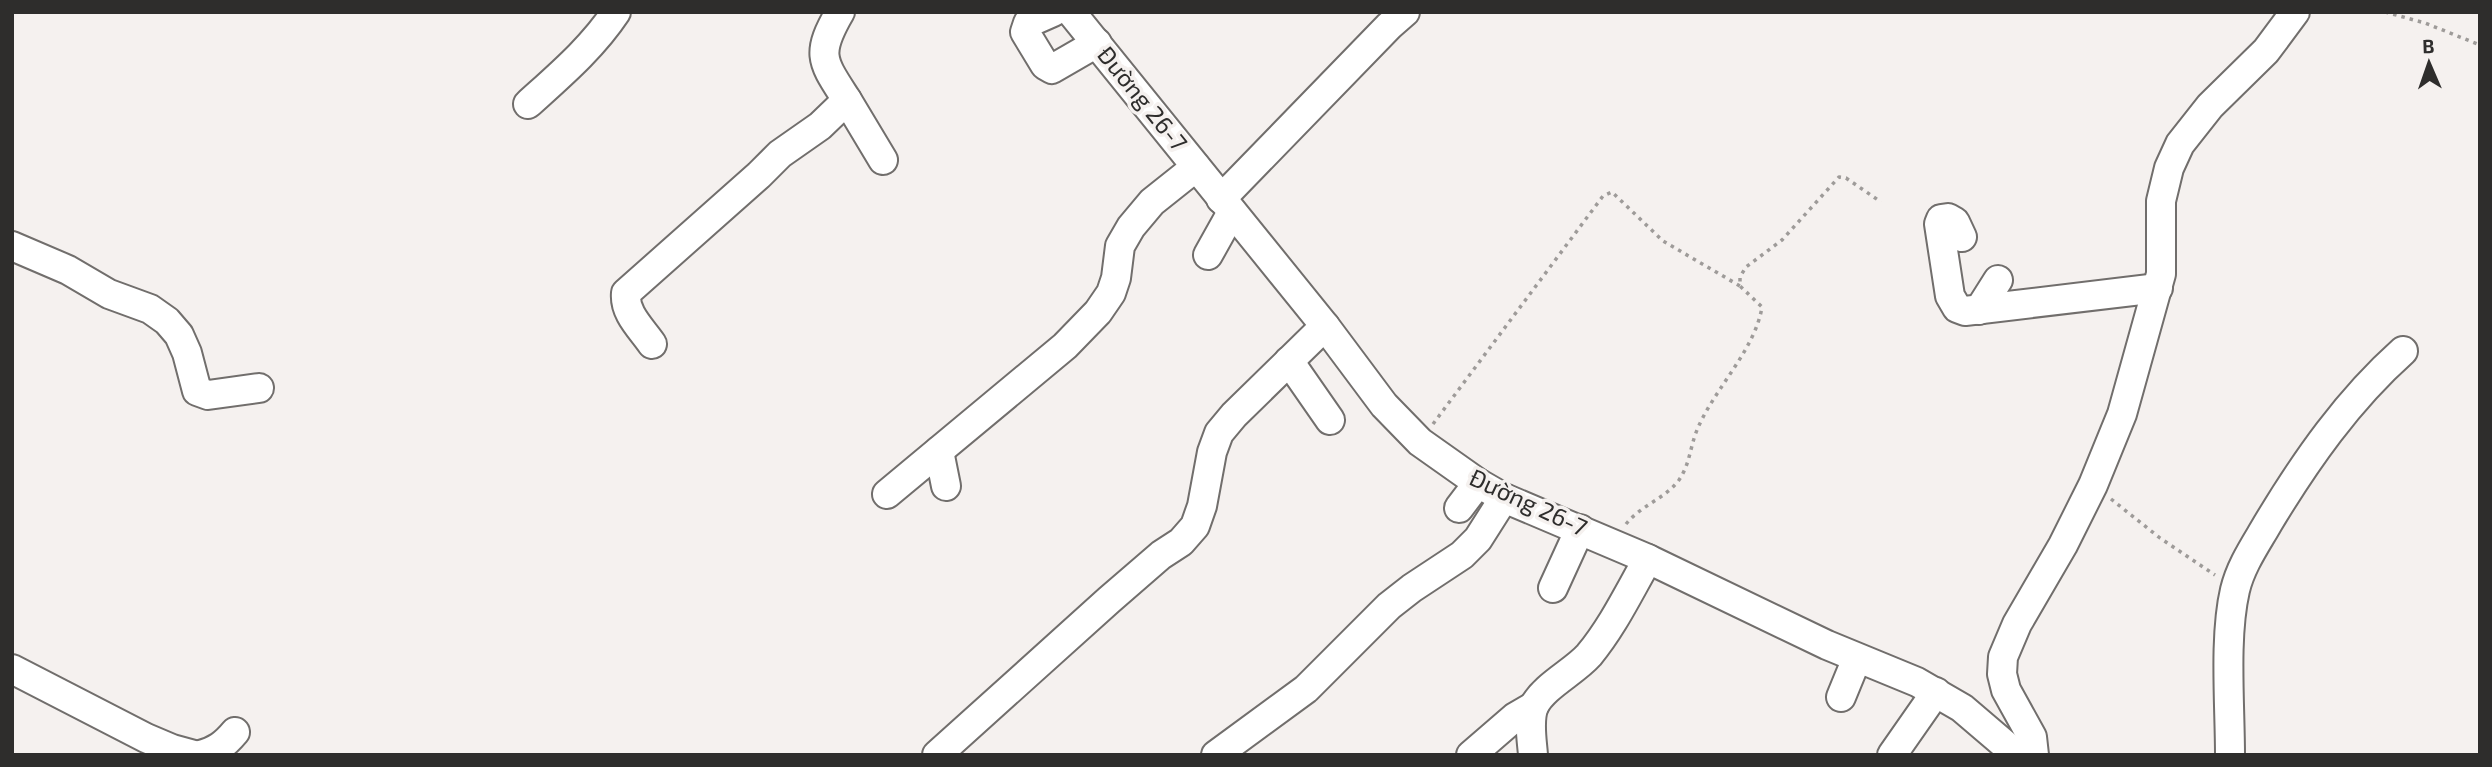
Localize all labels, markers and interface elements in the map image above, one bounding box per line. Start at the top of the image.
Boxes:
north arrow [2394,28,2464,98]
text: B [2422,34,2435,57]
street label: Đường 26-7 [1092,40,1194,156]
street label: Đường 26-7 [1465,462,1592,541]

